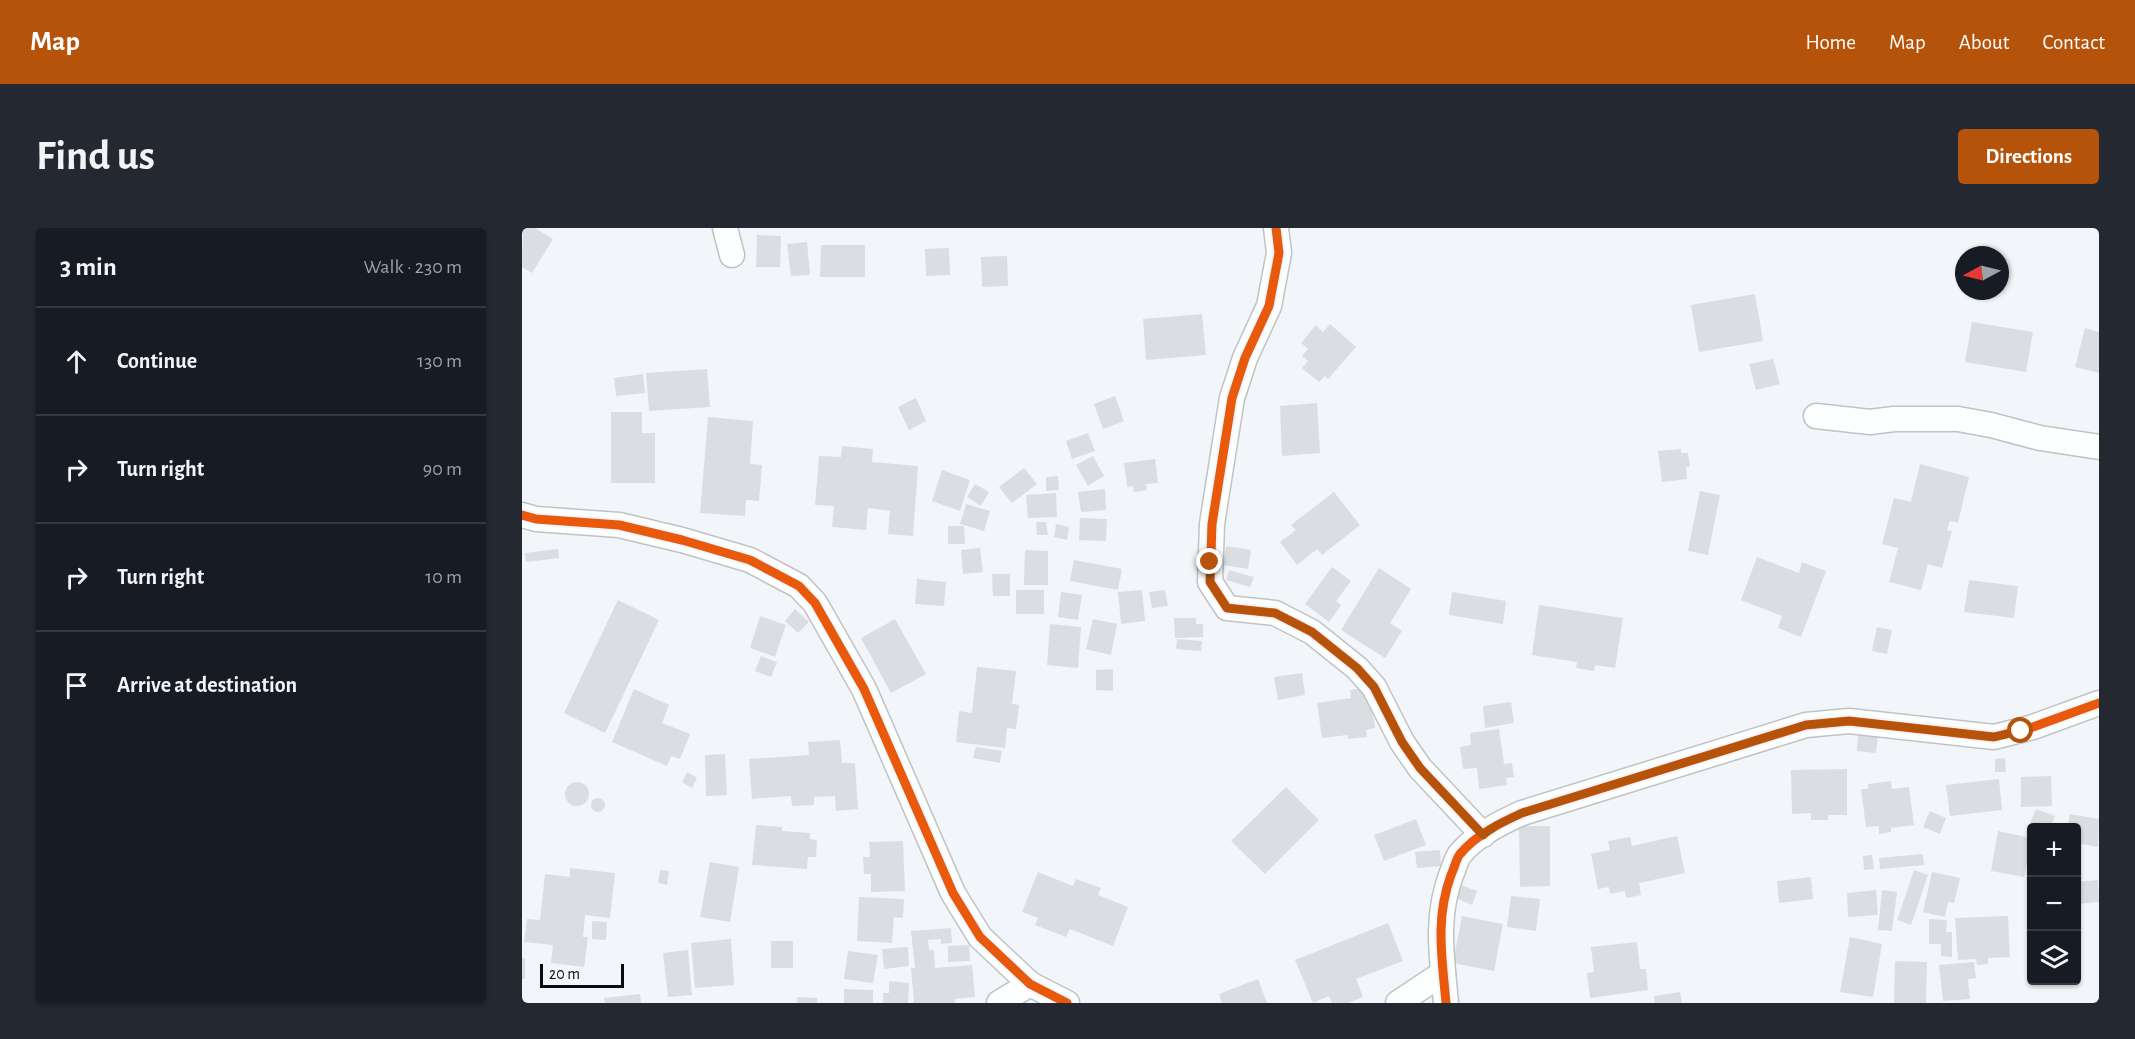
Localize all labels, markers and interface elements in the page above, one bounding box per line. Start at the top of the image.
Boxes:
text: Map [30,28,80,56]
text: Home [1805,32,1856,53]
text: Map [1889,32,1926,53]
text: About [1959,32,2009,53]
text: Contact [2042,32,2105,53]
button: Directions [1958,129,2099,184]
text: Find us [36,135,155,177]
north arrow [1955,246,2009,300]
text: 3 min [60,254,117,280]
text: Walk · 230 m [364,257,462,277]
icon: ahead [60,345,93,378]
text: Continue [117,350,197,372]
text: 130 m [417,351,462,371]
icon: right [60,453,93,486]
text: Turn right [117,458,204,480]
text: 90 m [423,459,462,479]
route end [1196,548,1222,574]
icon: right [60,561,93,594]
text: Turn right [117,566,204,588]
text: 10 m [425,567,462,587]
icon: arrive [60,669,93,702]
text: Arrive at destination [117,674,297,696]
route start [2007,717,2033,743]
map controls [2027,823,2081,985]
button: + [2027,823,2081,877]
button: − [2027,877,2081,931]
button: layers [2027,931,2081,985]
scale bar [540,961,624,988]
text: 20 m [549,966,580,982]

